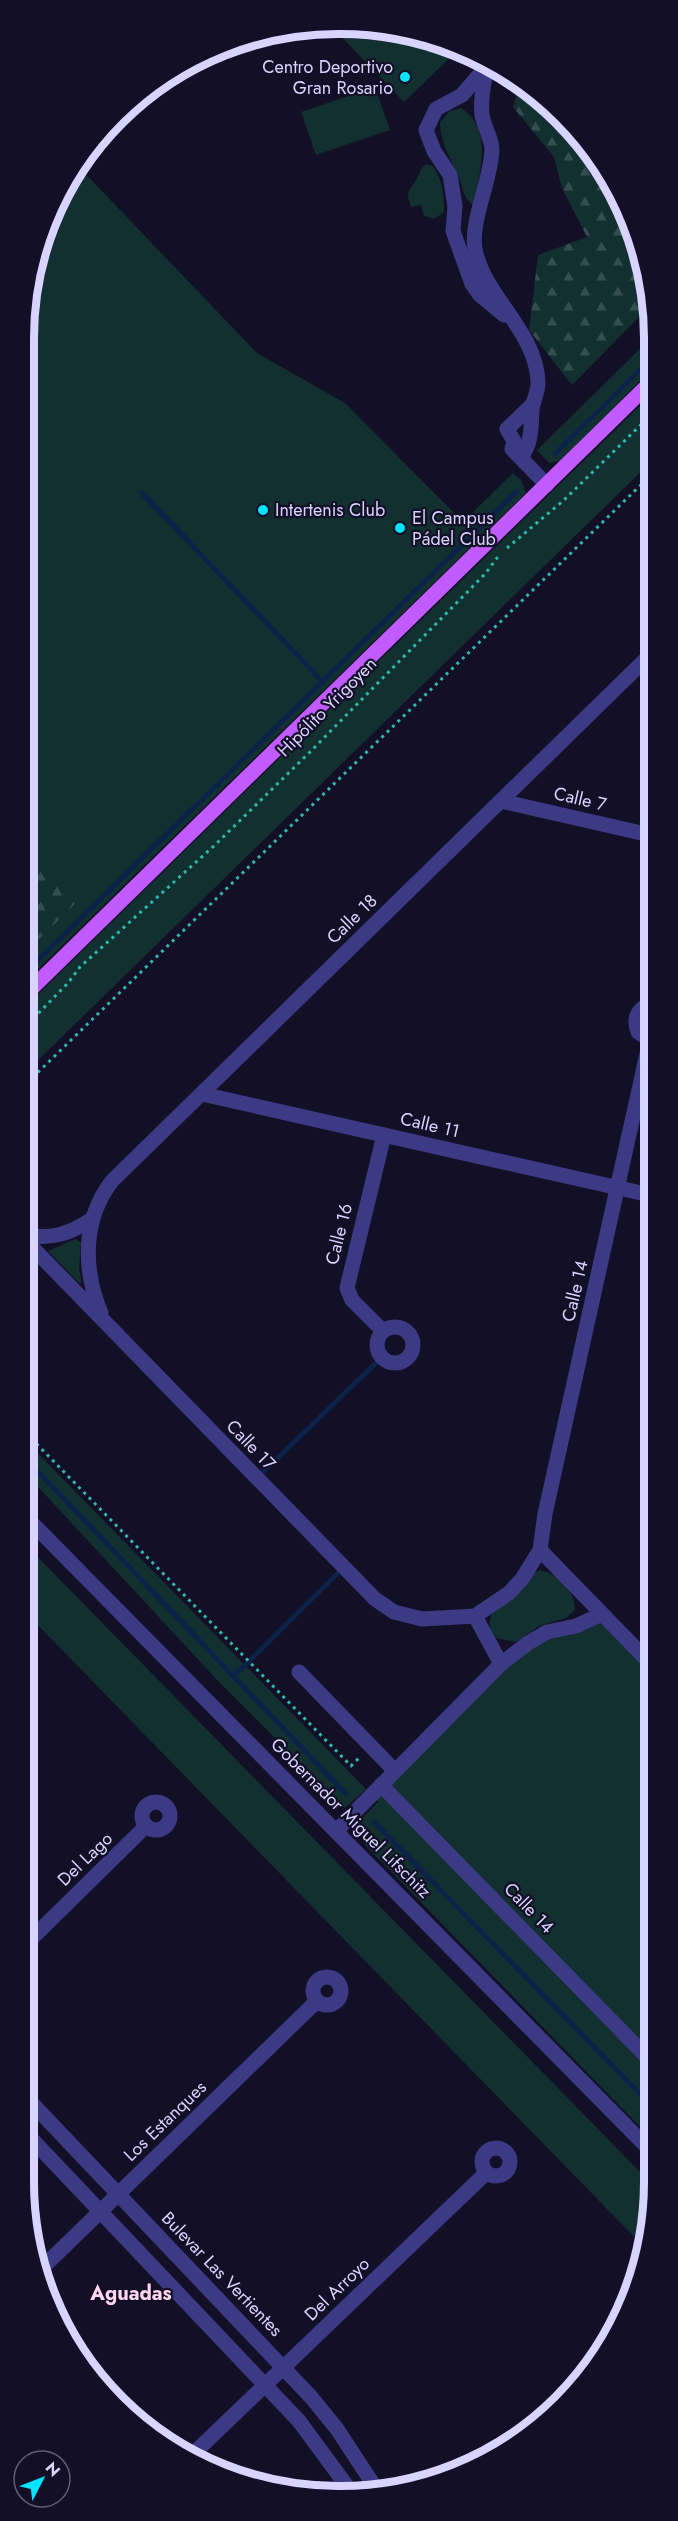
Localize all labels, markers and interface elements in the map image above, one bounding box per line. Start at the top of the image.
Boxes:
place label: Centro Deportivo Gran Rosario [262,54,393,101]
marker: Centro Deportivo Gran Rosario [398,70,412,84]
place label: Intertenis Club [275,497,385,523]
marker: Intertenis Club [256,503,270,517]
place label: El Campus Pádel Club [412,505,496,552]
marker: El Campus Pádel Club [393,521,407,535]
street label: Hipólito Yrigoyen [271,651,383,763]
street label: Calle 7 [551,780,609,818]
street label: Calle 18 [321,888,383,950]
street label: Calle 11 [398,1106,462,1144]
street label: Calle 16 [319,1201,359,1267]
street label: Calle 14 [555,1258,595,1324]
street label: Calle 17 [220,1414,282,1477]
street label: Gobernador Miguel Lifschitz [265,1732,438,1905]
street label: Del Lago [52,1826,119,1892]
street label: Calle 14 [498,1876,560,1940]
street label: Los Estanques [118,2075,212,2167]
street label: Bulevar Las Vertientes [155,2206,289,2342]
street label: Del Arroyo [298,2251,376,2327]
district label: Aguadas [89,2279,172,2308]
north arrow [12,2449,72,2509]
text: N [40,2457,66,2482]

